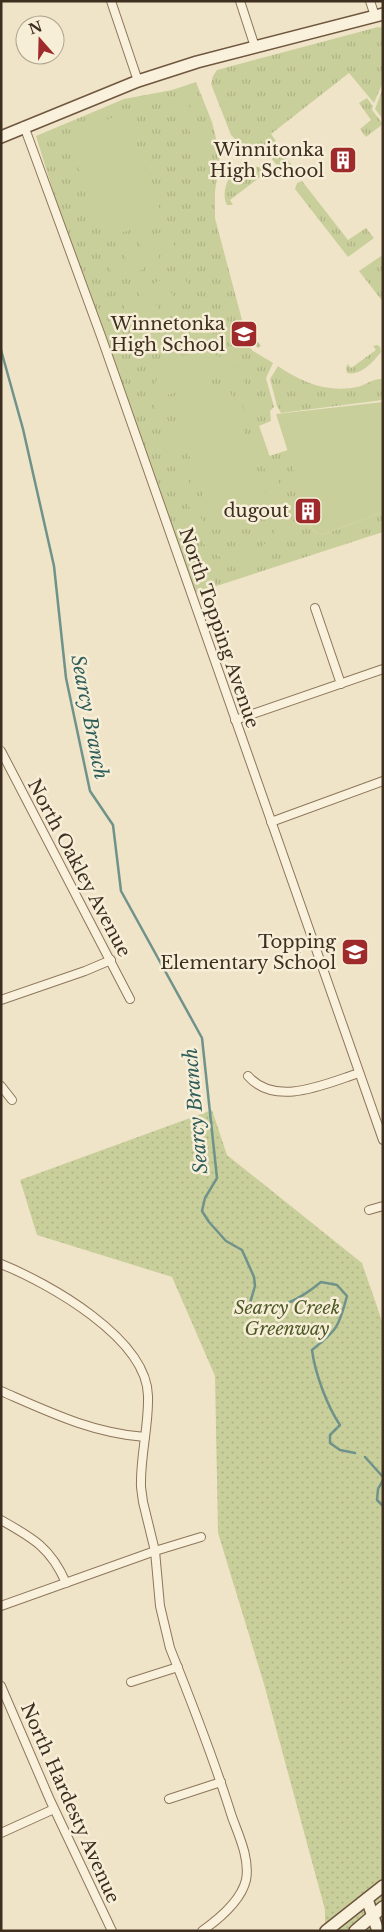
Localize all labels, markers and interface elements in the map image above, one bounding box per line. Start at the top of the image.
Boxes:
north arrow [15,15,65,65]
text: N [26,17,45,38]
place label: Winnitonka High School [210,139,324,182]
building icon: Winnitonka High School [328,145,358,175]
place label: Winnetonka High School [110,313,225,356]
school or university icon: Winnetonka High School [229,319,259,349]
building icon: dugout [293,496,323,526]
place label: dugout [223,500,289,522]
street label: North Topping Avenue [174,525,264,731]
water label: Searcy Branch [66,653,113,782]
street label: North Oakley Avenue [23,775,135,961]
place label: Topping Elementary School [160,931,336,974]
school or university icon: Topping Elementary School [340,937,370,967]
water label: Searcy Branch [179,1047,212,1175]
park label: Searcy Creek Greenway [234,1297,340,1340]
street label: North Hardesty Avenue [16,1699,124,1907]

